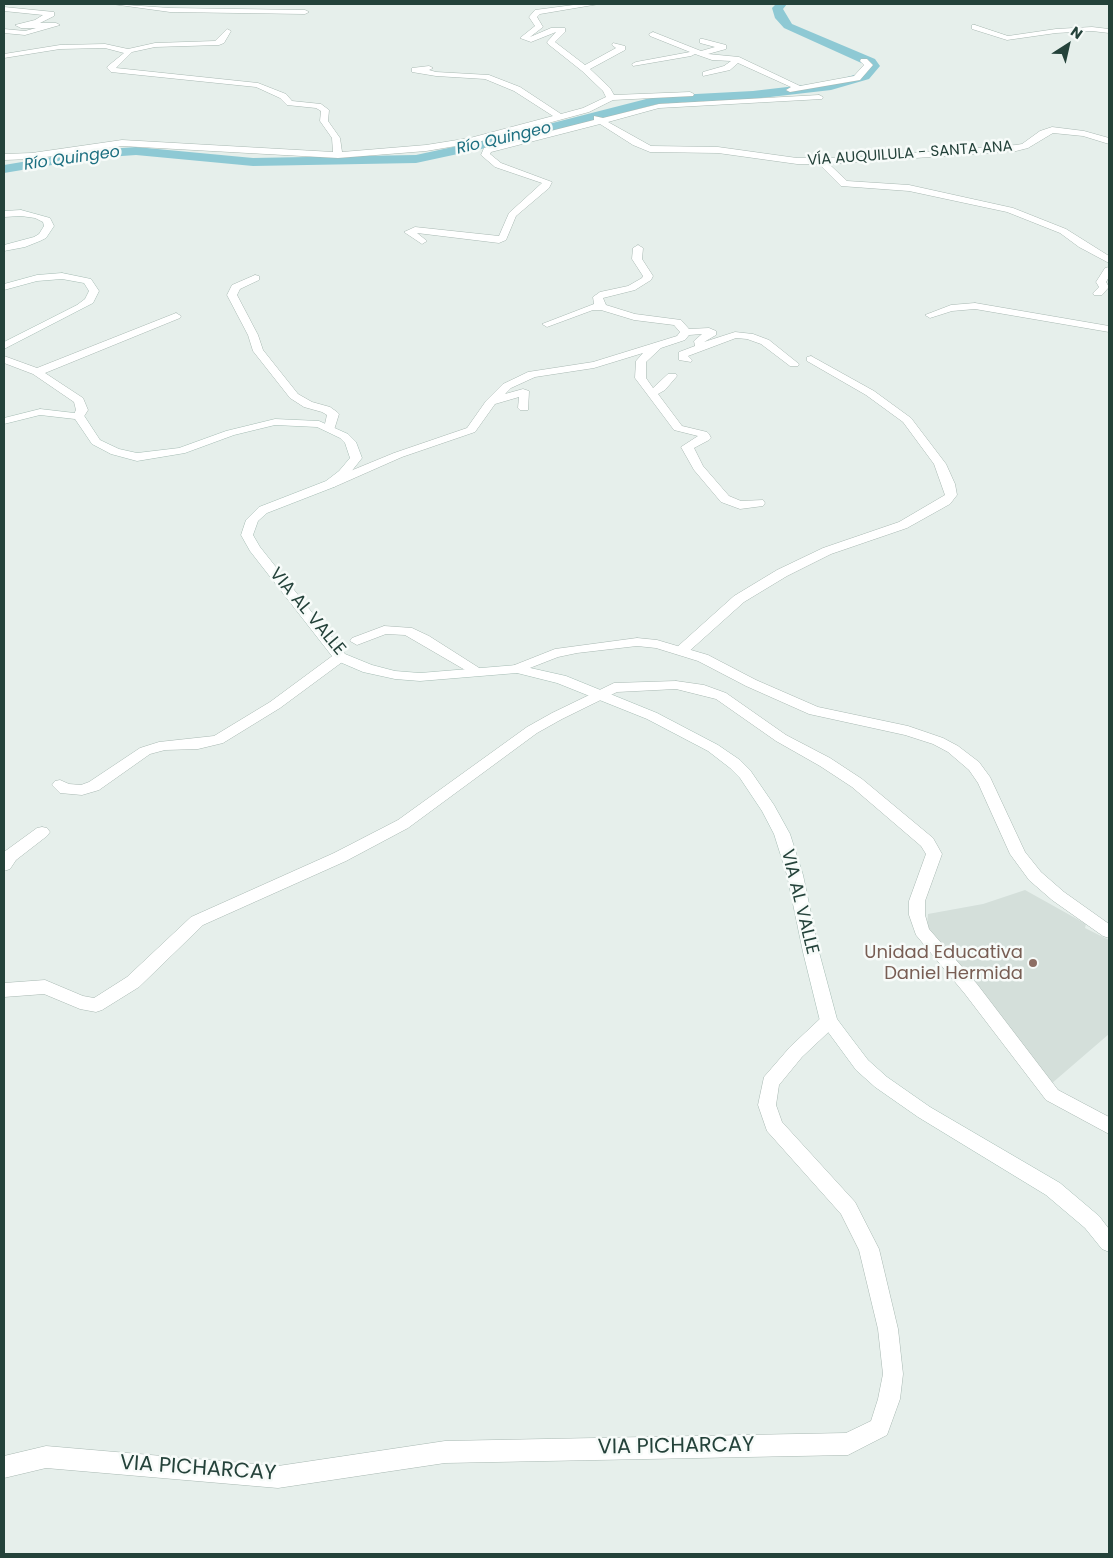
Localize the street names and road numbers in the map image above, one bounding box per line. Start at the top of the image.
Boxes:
street label: VÍA AUQUILULA - SANTA ANA [807,138,1013,170]
street label: VIA AL VALLE [264,564,350,660]
street label: VIA AL VALLE [776,847,822,957]
street label: VIA PICHARCAY [597,1433,755,1461]
street label: VIA PICHARCAY [119,1451,277,1487]

